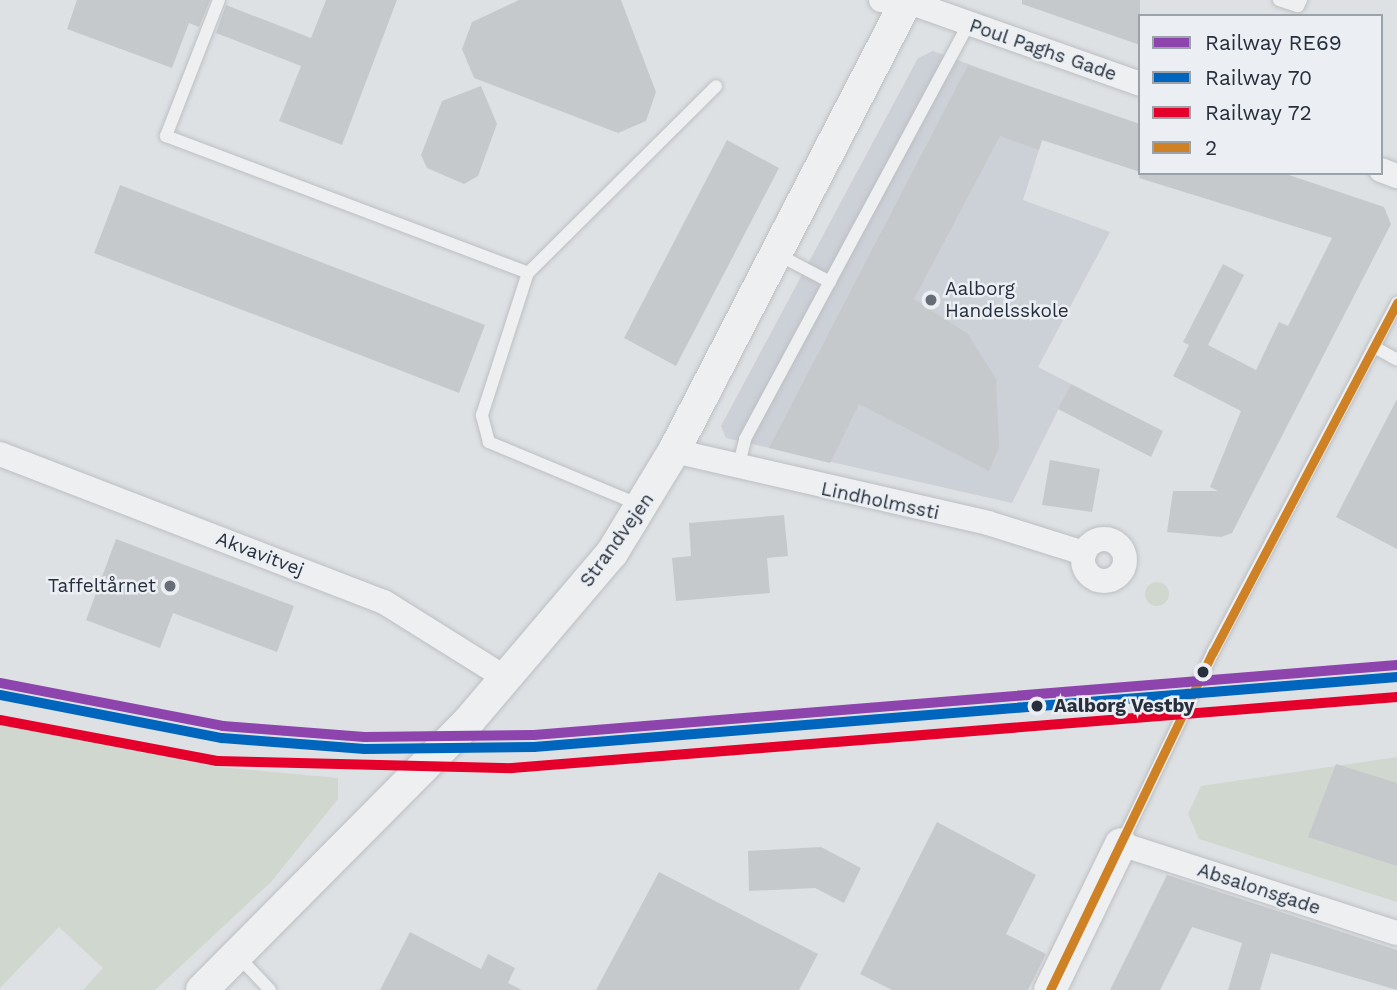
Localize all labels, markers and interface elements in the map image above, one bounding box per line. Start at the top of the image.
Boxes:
street label: Poul Paghs Gade [966,14,1120,86]
legend [1138,14,1383,175]
text: Railway RE69 [1205,30,1342,55]
text: Railway 70 [1205,65,1312,90]
text: Railway 72 [1205,100,1312,125]
text: 2 [1205,135,1217,160]
place label: Aalborg Handelsskole [945,278,1069,322]
marker: Aalborg Handelsskole [923,292,939,308]
street label: Lindholmssti [819,477,941,525]
street label: Strandvejen [575,489,659,591]
street label: Akvavitvej [213,527,307,581]
place label: Taffeltårnet [48,575,156,597]
marker: Taffeltårnet [162,578,178,594]
unlabelled marker [1196,665,1210,679]
marker: Aalborg Vestby [1026,695,1048,717]
place label: Aalborg Vestby [1054,695,1195,717]
street label: Absalonsgade [1195,858,1323,920]

